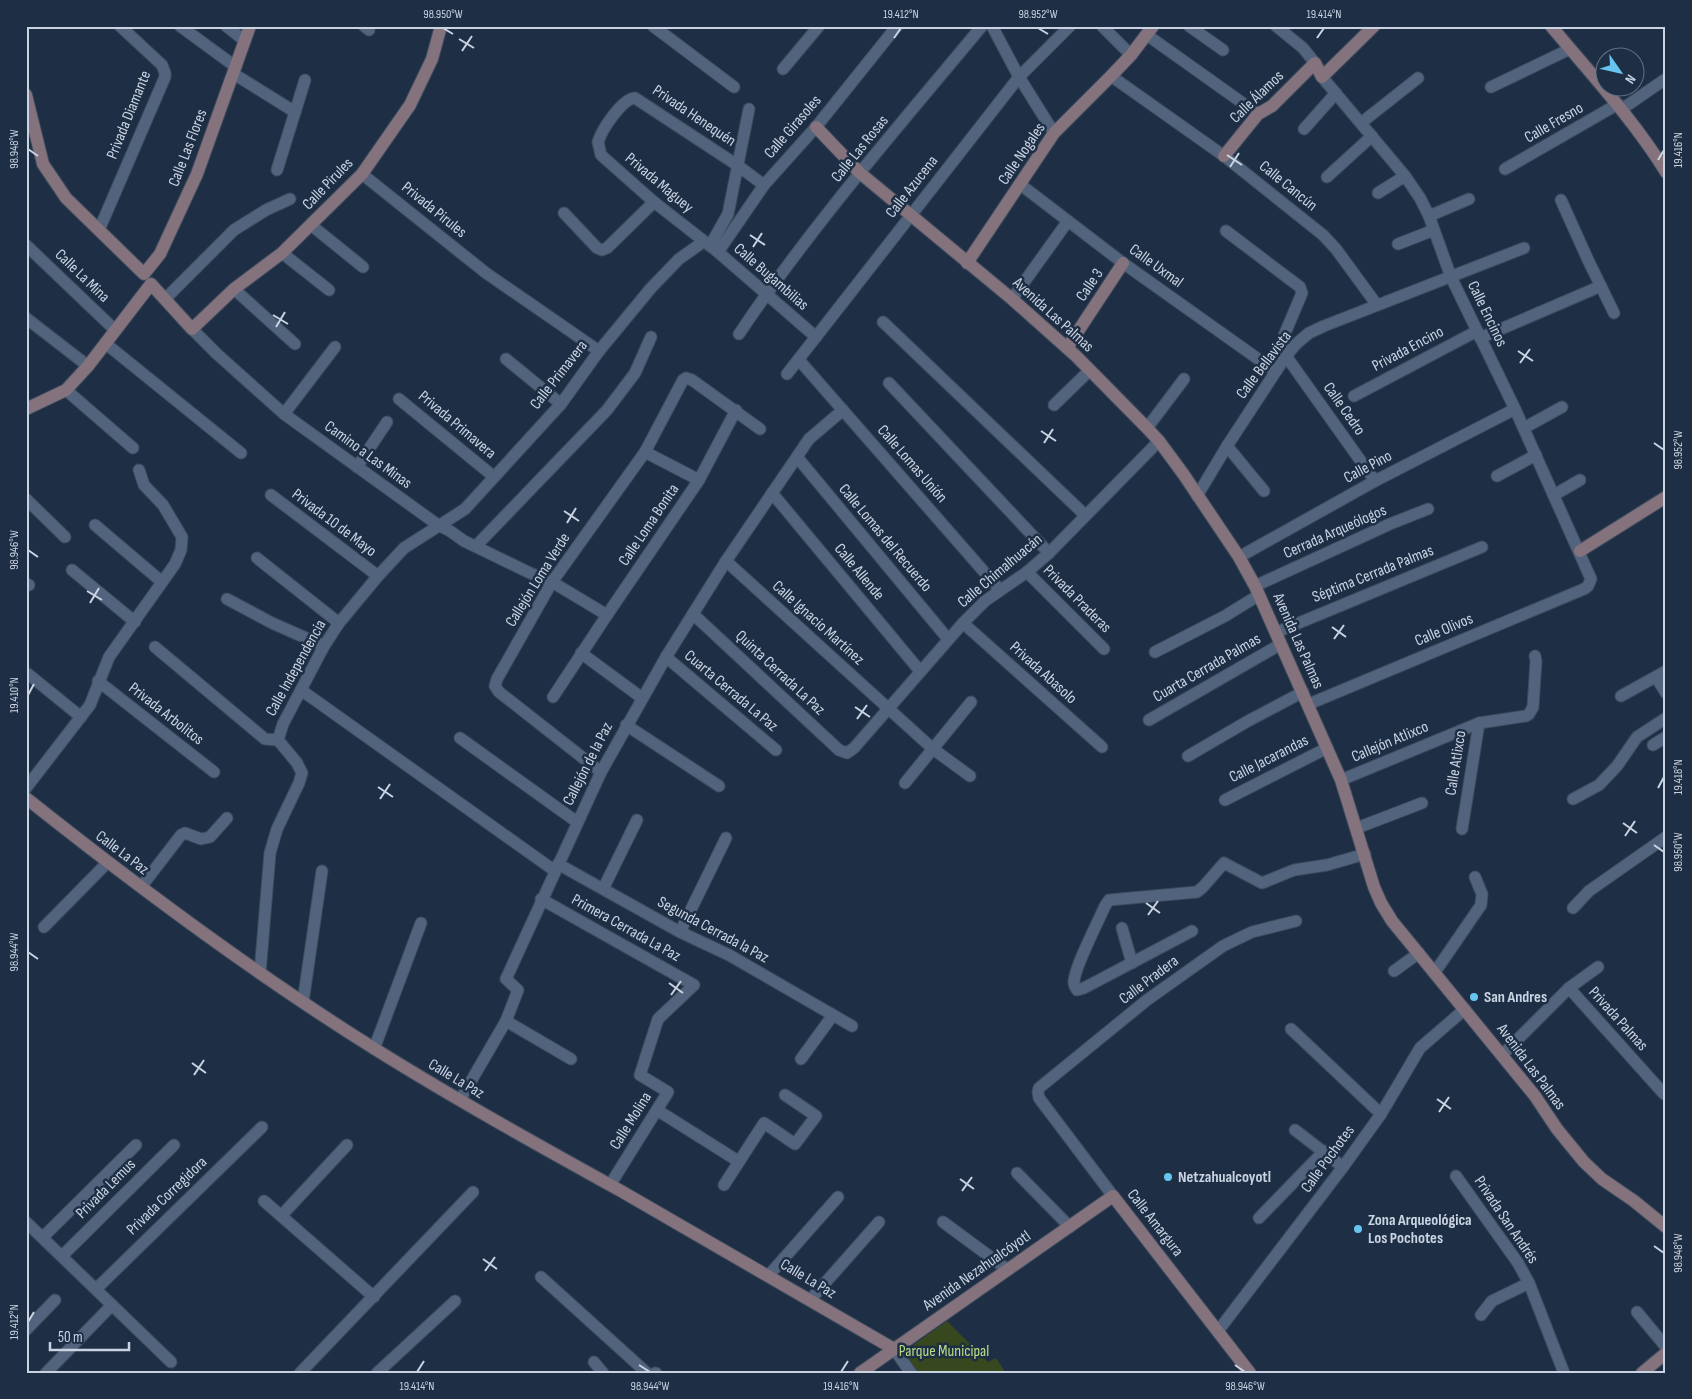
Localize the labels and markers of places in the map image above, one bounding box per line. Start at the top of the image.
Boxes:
place label: San Andres [1484,988,1547,1007]
marker: San Andres [1468,991,1480,1003]
place label: Netzahualcoyotl [1178,1168,1271,1187]
marker: Netzahualcoyotl [1162,1171,1174,1183]
place label: Zona Arqueológica Los Pochotes [1368,1211,1472,1248]
marker: Zona Arqueológica Los Pochotes [1352,1223,1364,1235]

